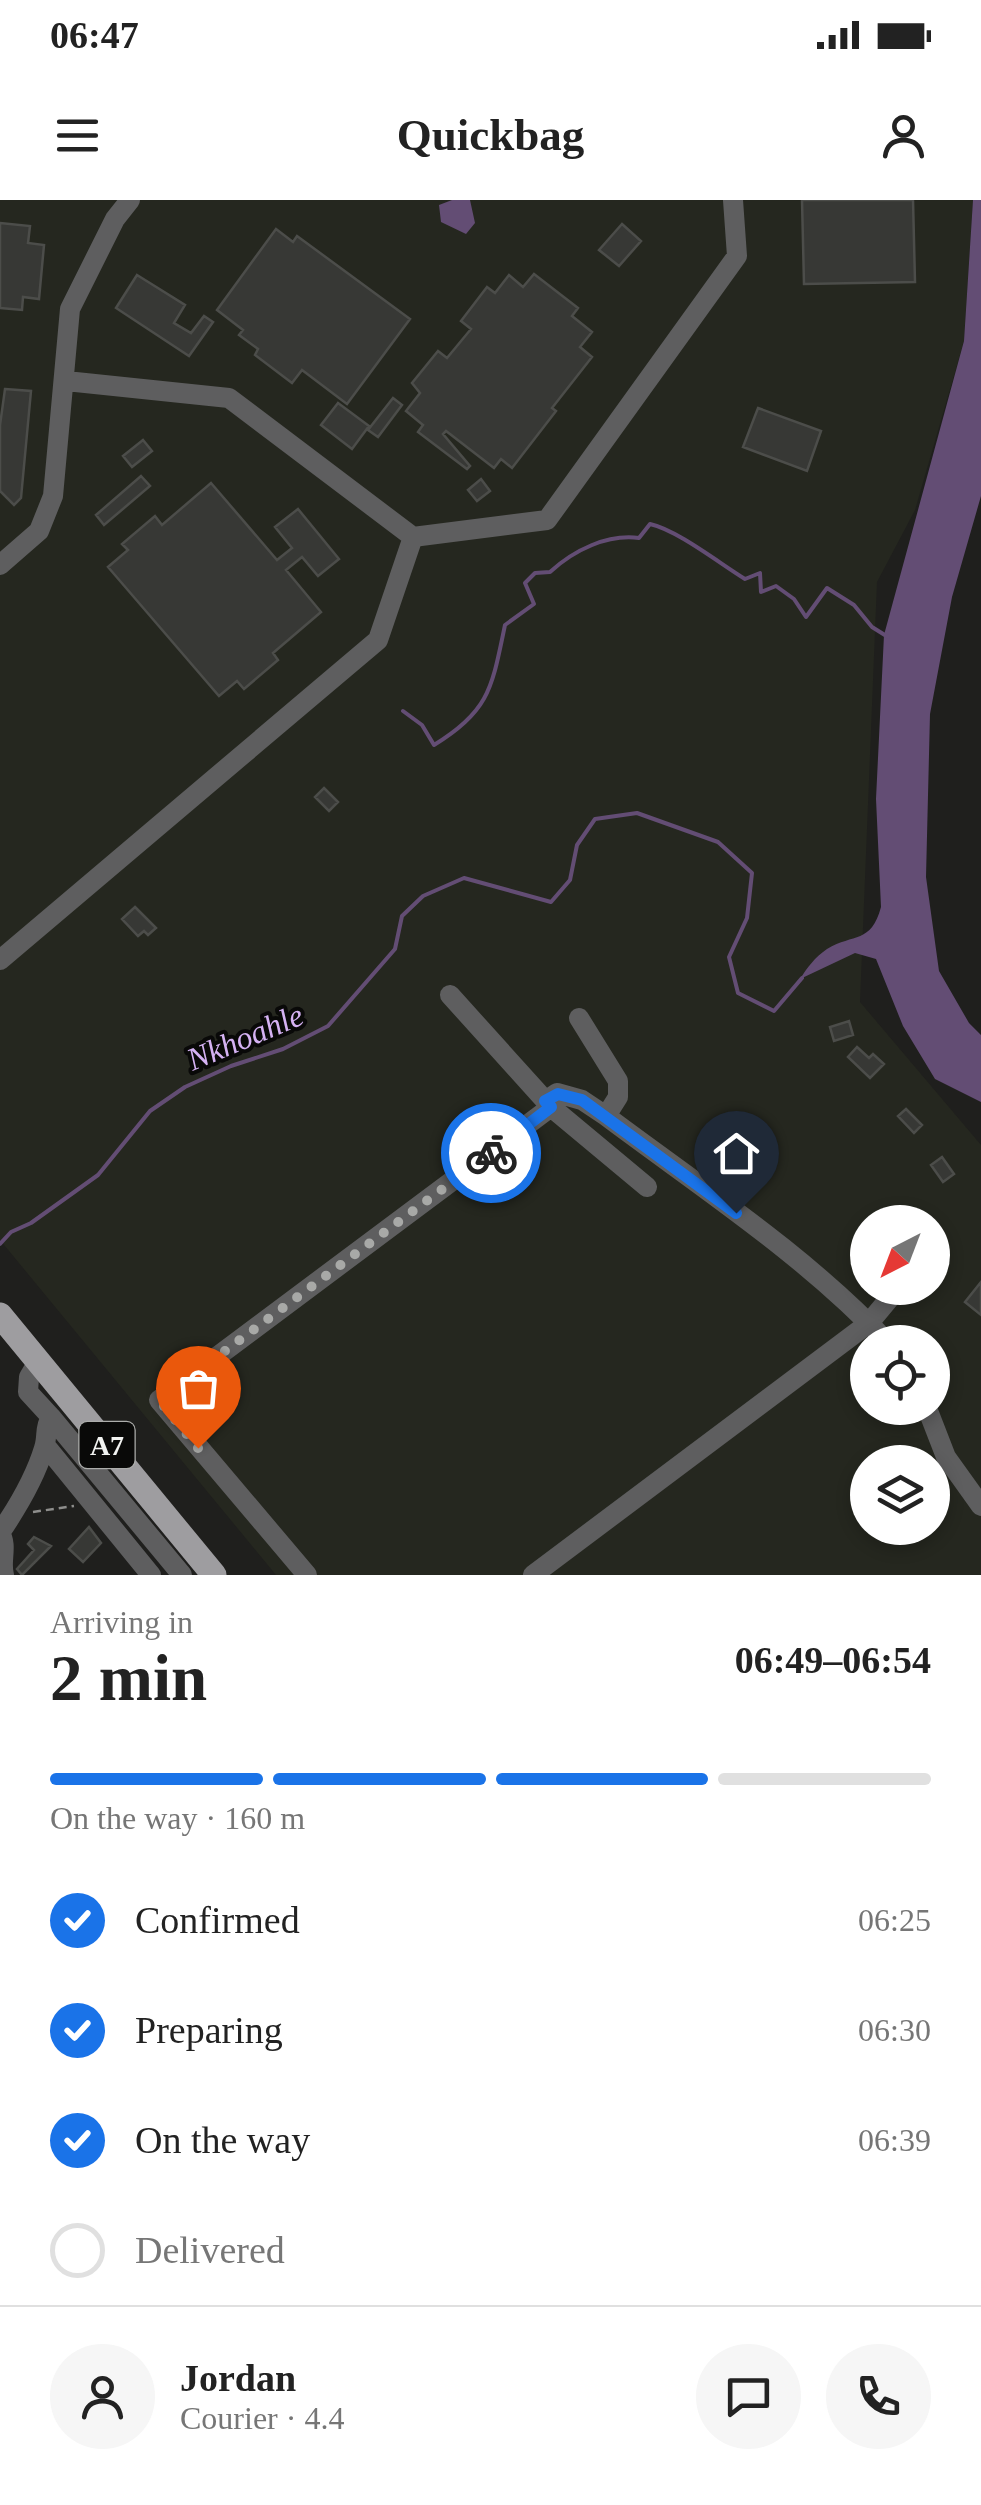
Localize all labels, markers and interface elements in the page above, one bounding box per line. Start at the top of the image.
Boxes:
text: 06:47 [50,14,139,56]
icon: menu [50,108,105,163]
icon: person [876,108,931,163]
text: Quickbag [397,110,584,160]
water label: Nkhoahle [181,996,308,1078]
courier [441,1103,541,1203]
pin [694,1111,779,1214]
icon: bike [464,1126,519,1181]
icon: home [709,1126,764,1181]
north arrow [850,1205,950,1305]
map controls [850,1205,950,1545]
button: locate [850,1325,950,1425]
pin [156,1346,241,1449]
icon: bag [171,1361,226,1416]
road number: A7 [80,1422,134,1468]
button: layers [850,1445,950,1545]
text: Arriving in [50,1604,193,1640]
text: 06:49–06:54 [735,1639,931,1681]
text: 2 min [50,1642,207,1714]
text: On the way · 160 m [50,1800,305,1836]
icon: check [50,1893,105,1948]
text: Confirmed [135,1899,300,1941]
text: 06:25 [858,1902,931,1938]
icon: check [50,2003,105,2058]
text: Preparing [135,2009,283,2051]
text: 06:30 [858,2012,931,2048]
icon: check [50,2113,105,2168]
text: On the way [135,2119,310,2161]
text: 06:39 [858,2122,931,2158]
text: Delivered [135,2229,285,2271]
button: person [50,2344,155,2449]
button: chat [696,2344,801,2449]
button: phone [826,2344,931,2449]
text: Jordan [180,2357,296,2399]
text: Courier · 4.4 [180,2400,344,2436]

